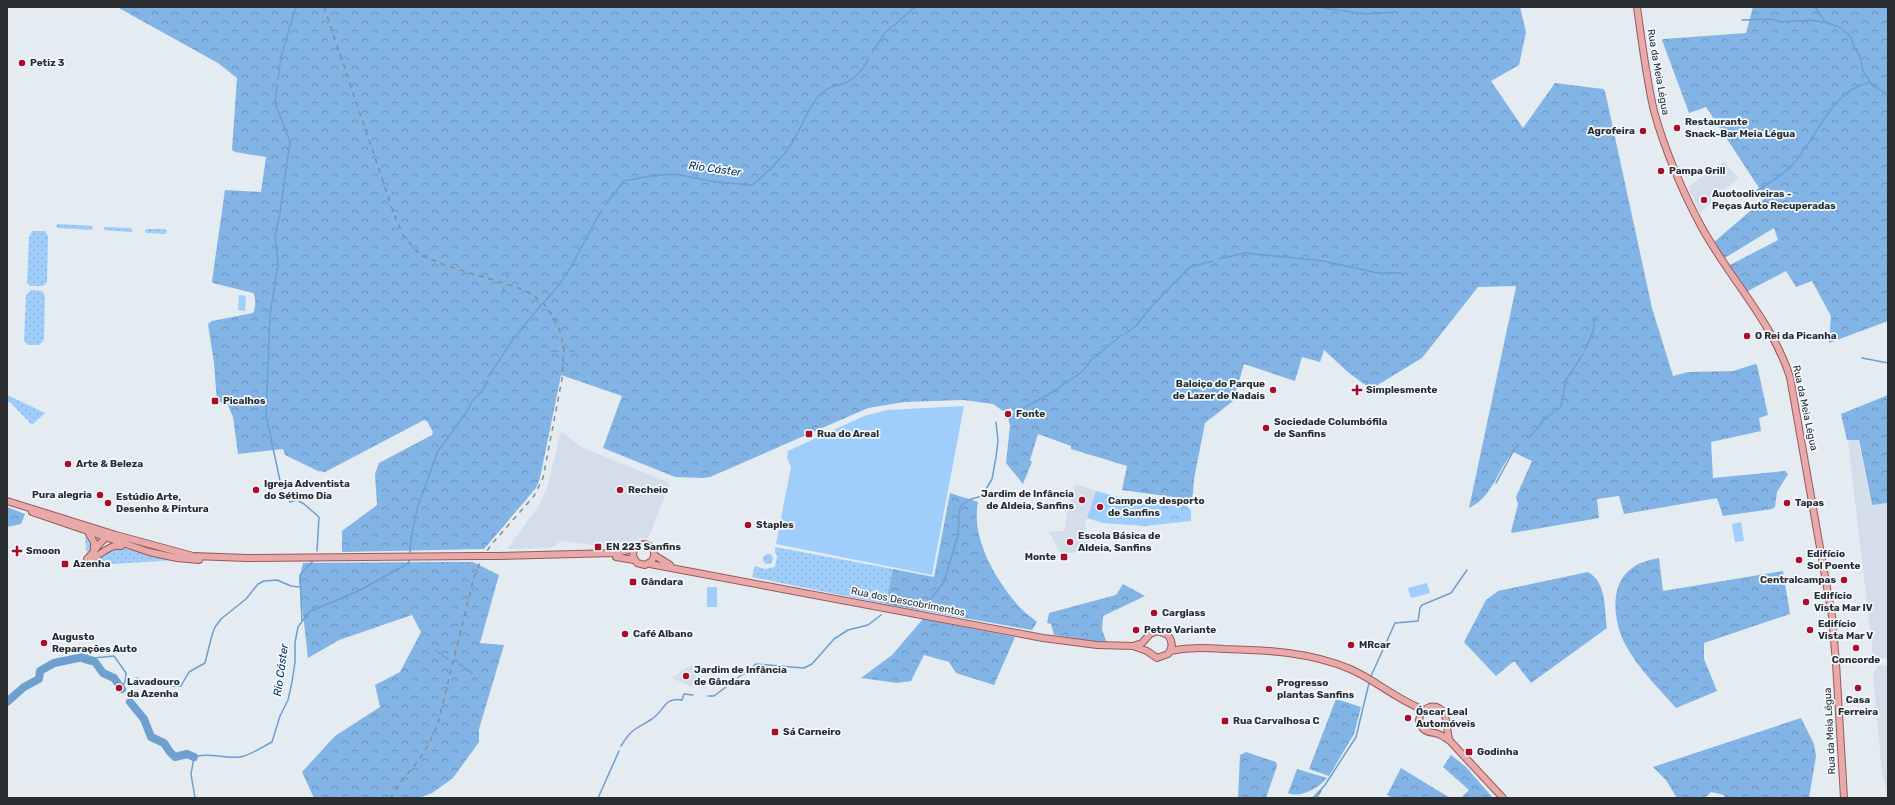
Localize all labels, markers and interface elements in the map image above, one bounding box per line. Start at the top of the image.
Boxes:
street label: Rua da Meia Légua [1645,28,1671,116]
place label: Petiz 3 [30,57,65,69]
marker: Petiz 3 [17,58,27,68]
place label: Restaurante Snack-Bar Meia Légua [1685,116,1795,140]
marker: Restaurante Snack-Bar Meia Légua [1672,123,1682,133]
place label: Agrofeira [1588,125,1635,137]
marker: Agrofeira [1638,126,1648,136]
water label: Rio Cáster [688,159,743,179]
place label: Pampa Grill [1669,165,1726,177]
marker: Pampa Grill [1656,166,1666,176]
place label: Auotooliveiras - Peças Auto Recuperadas [1712,188,1836,212]
marker: Auotooliveiras - Peças Auto Recuperadas [1699,195,1709,205]
place label: O Rei da Picanha [1755,330,1837,342]
marker: O Rei da Picanha [1742,331,1752,341]
street label: Rua da Meia Légua [1790,364,1820,452]
place label: Baloiço do Parque de Lazer de Nadais [1173,378,1265,402]
marker: Simplesmente [1351,384,1363,396]
place label: Simplesmente [1366,384,1437,396]
marker: Baloiço do Parque de Lazer de Nadais [1268,385,1278,395]
place label: Picalhos [223,395,266,407]
marker: Picalhos [210,396,220,406]
place label: Fonte [1016,408,1045,420]
marker: Fonte [1003,409,1013,419]
place label: Sociedade Columbófila de Sanfins [1274,416,1388,440]
marker: Sociedade Columbófila de Sanfins [1261,423,1271,433]
place label: Rua do Areal [817,428,879,440]
marker: Rua do Areal [804,429,814,439]
place label: Arte & Beleza [76,458,143,470]
marker: Arte & Beleza [63,459,73,469]
place label: Igreja Adventista do Sétimo Dia [264,478,350,502]
place label: Recheio [628,484,668,496]
marker: Igreja Adventista do Sétimo Dia [251,485,261,495]
marker: Recheio [615,485,625,495]
place label: Jardim de Infância de Aldeia, Sanfins [981,488,1074,512]
place label: Pura alegria [32,489,92,501]
marker: Pura alegria [95,490,105,500]
place label: Estúdio Arte, Desenho & Pintura [116,491,209,515]
marker: Jardim de Infância de Aldeia, Sanfins [1077,495,1087,505]
place label: Campo de desporto de Sanfins [1108,495,1205,519]
place label: Tapas [1795,497,1825,509]
marker: Estúdio Arte, Desenho & Pintura [103,498,113,508]
marker: Tapas [1782,498,1792,508]
marker: Campo de desporto de Sanfins [1095,502,1105,512]
place label: Staples [756,519,794,531]
marker: Staples [743,520,753,530]
place label: Escola Básica de Aldeia, Sanfins [1078,530,1160,554]
marker: Escola Básica de Aldeia, Sanfins [1065,537,1075,547]
place label: EN 223 Sanfins [606,541,682,553]
marker: EN 223 Sanfins [593,542,603,552]
marker: Smoon [11,545,23,557]
place label: Smoon [26,545,60,557]
place label: Edifício Sol Poente [1807,548,1861,572]
place label: Monte [1025,551,1056,563]
marker: Monte [1059,552,1069,562]
marker: Edifício Sol Poente [1794,555,1804,565]
place label: Azenha [73,558,111,570]
marker: Azenha [60,559,70,569]
place label: Centralcampas [1760,574,1836,586]
marker: Centralcampas [1839,575,1849,585]
place label: Gândara [641,576,683,588]
marker: Gândara [628,577,638,587]
street label: Rua dos Descobrimentos [850,585,966,619]
place label: Edifício Vista Mar IV [1814,590,1873,614]
marker: Edifício Vista Mar IV [1801,597,1811,607]
place label: Carglass [1162,607,1206,619]
marker: Carglass [1149,608,1159,618]
place label: Edifício Vista Mar V [1818,618,1873,642]
place label: Petro Variante [1144,624,1216,636]
marker: Petro Variante [1131,625,1141,635]
marker: Edifício Vista Mar V [1805,625,1815,635]
place label: Café Albano [633,628,693,640]
marker: Café Albano [620,629,630,639]
place label: Augusto Reparações Auto [52,631,137,655]
marker: Augusto Reparações Auto [39,638,49,648]
place label: MRcar [1359,639,1391,651]
marker: MRcar [1346,640,1356,650]
water label: Rio Cáster [271,642,291,697]
marker: Concorde [1851,643,1861,653]
place label: Concorde [1832,654,1880,666]
place label: Jardim de Infância de Gândara [694,664,787,688]
marker: Jardim de Infância de Gândara [681,671,691,681]
place label: Lavadouro da Azenha [127,676,180,700]
place label: Progresso plantas Sanfins [1277,677,1355,701]
marker: Lavadouro da Azenha [114,683,124,693]
marker: Casa Ferreira [1853,683,1863,693]
marker: Progresso plantas Sanfins [1264,684,1274,694]
street label: Rua da Meia Légua [1822,687,1838,775]
place label: Casa Ferreira [1838,694,1878,718]
place label: Óscar Leal Automóveis [1416,705,1476,730]
marker: Óscar Leal Automóveis [1403,713,1413,723]
place label: Rua Carvalhosa C [1233,715,1319,727]
marker: Rua Carvalhosa C [1220,716,1230,726]
place label: Sá Carneiro [783,726,841,738]
marker: Sá Carneiro [770,727,780,737]
place label: Godinha [1477,746,1518,758]
marker: Godinha [1464,747,1474,757]

